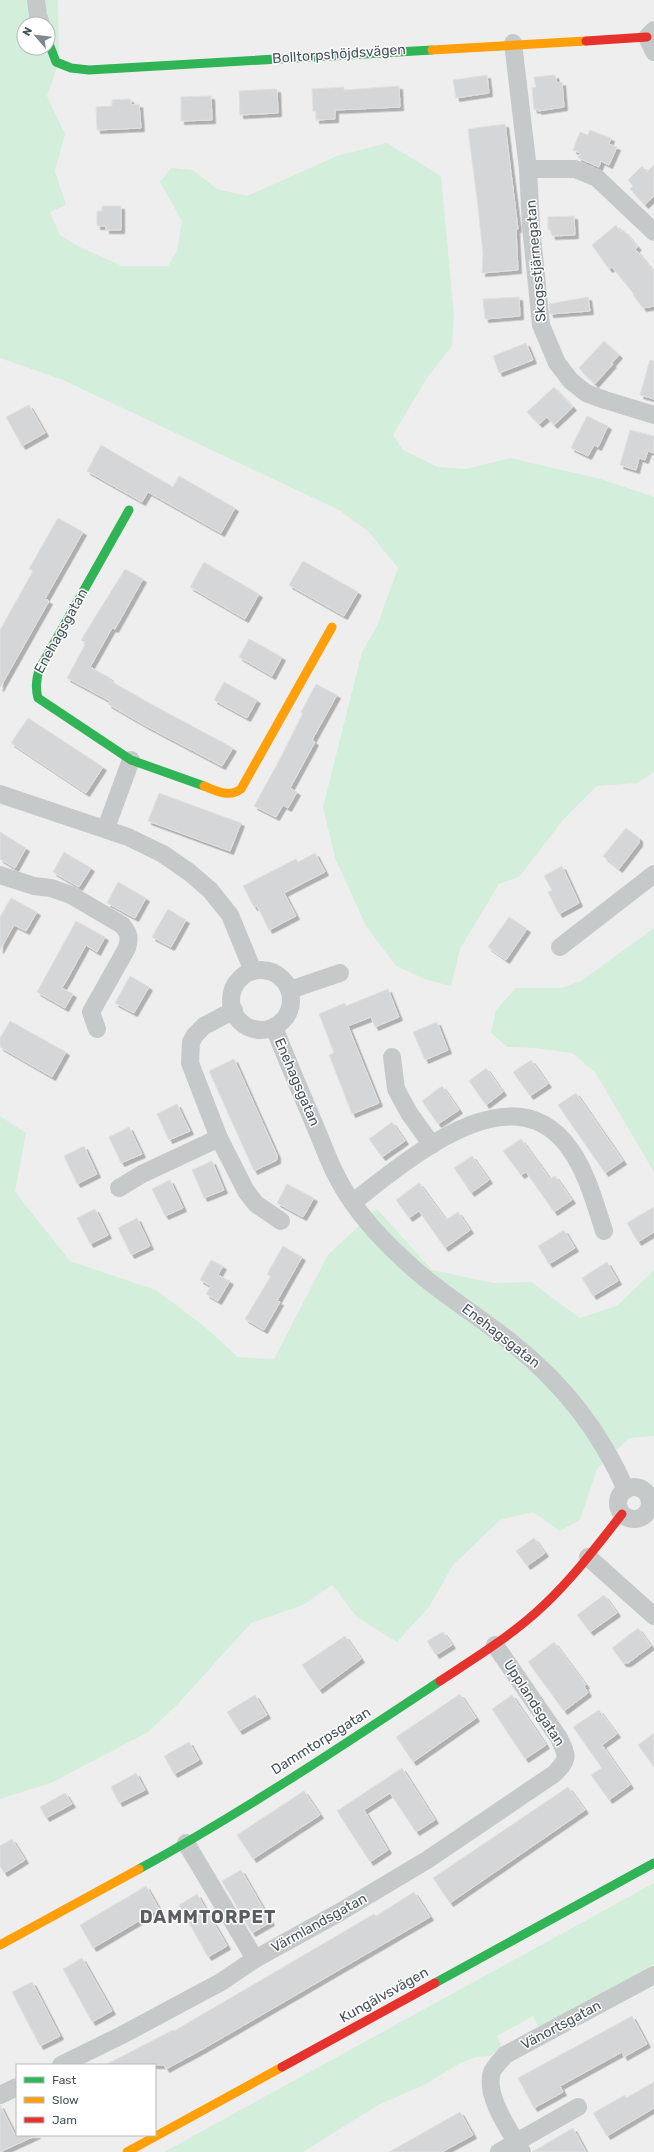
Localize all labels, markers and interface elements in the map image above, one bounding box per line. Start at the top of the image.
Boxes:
north arrow [16,16,56,56]
text: N [20,25,35,38]
street label: Bolltorpshöjdsvägen [272,41,406,67]
street label: Skogsstjärnegatan [522,199,550,323]
street label: Enehagsgatan [31,586,91,676]
street label: Enehagsgatan [271,1035,323,1129]
street label: Enehagsgatan [459,1300,543,1372]
street label: Upplandsgatan [500,1657,568,1749]
street label: Dammtorpsgatan [268,1704,374,1778]
street label: Värmlandsgatan [268,1890,370,1956]
district label: DAMMTORPET [140,1906,276,1928]
street label: Kungälvsvägen [337,1964,431,2026]
street label: Vänortsgatan [518,1997,604,2053]
legend [16,2064,156,2136]
text: Fast [52,2073,76,2087]
text: Slow [52,2093,79,2107]
text: Jam [52,2113,77,2127]

